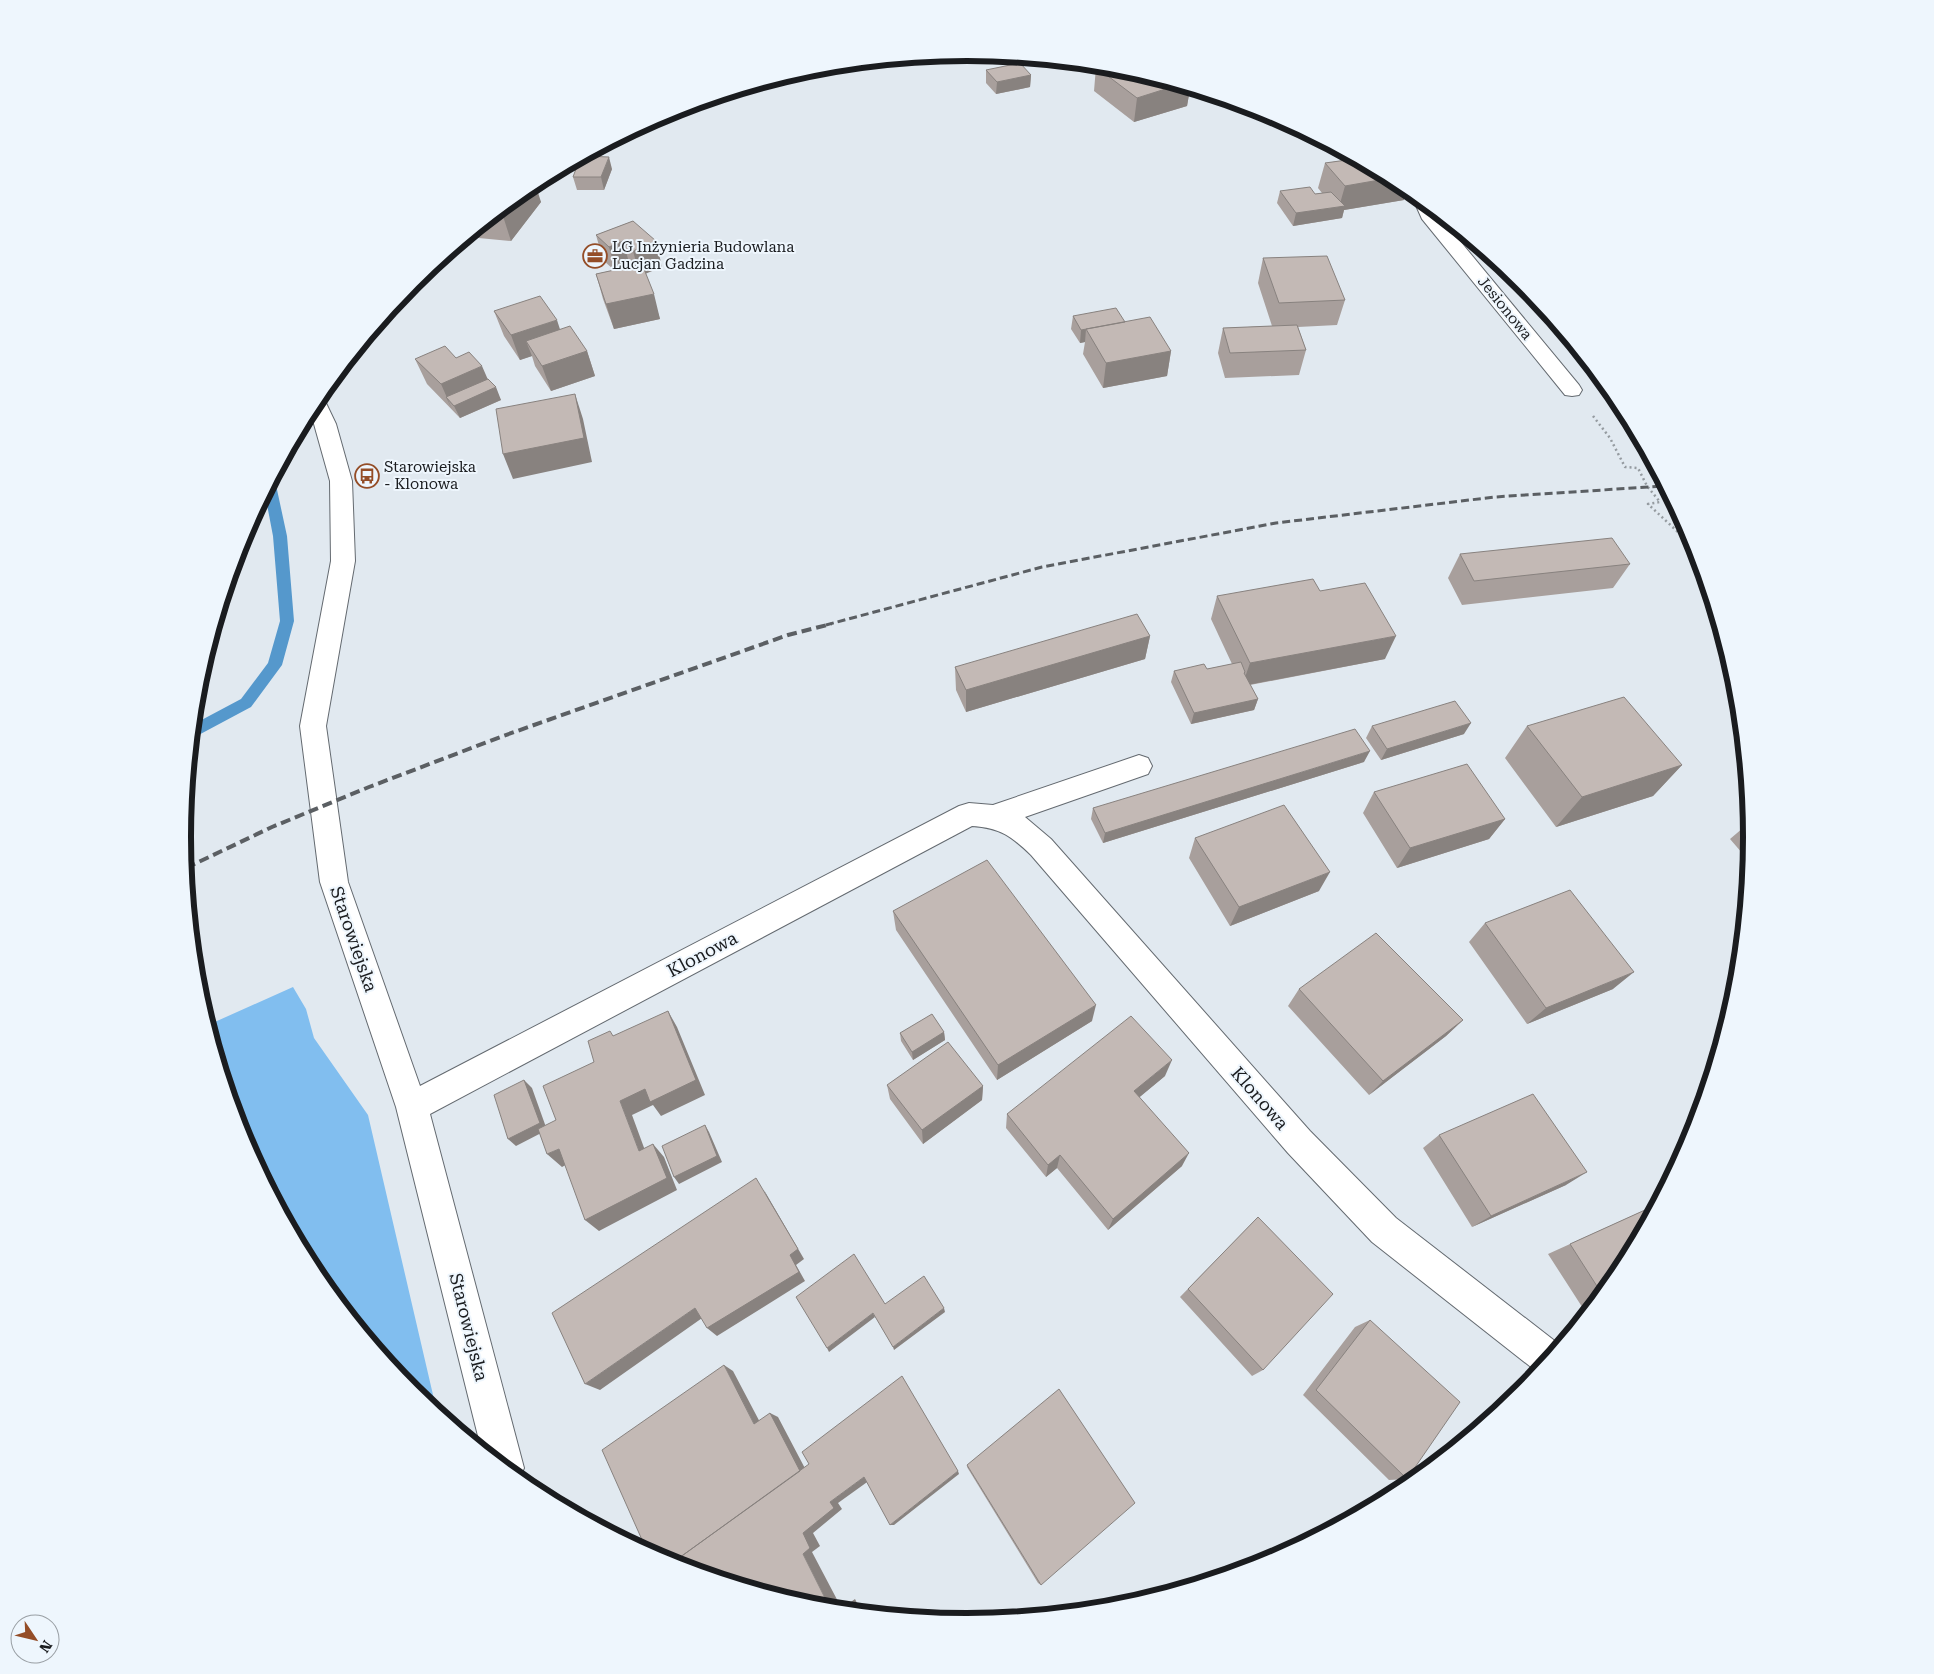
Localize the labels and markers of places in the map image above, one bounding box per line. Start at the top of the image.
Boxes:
place label: LG Inżynieria Budowlana Lucjan Gadzina [612,238,794,273]
office icon: LG Inżynieria Budowlana Lucjan Gadzina [582,243,608,269]
place label: Starowiejska - Klonowa [384,458,476,493]
bus stop icon: Starowiejska - Klonowa [354,463,380,489]

